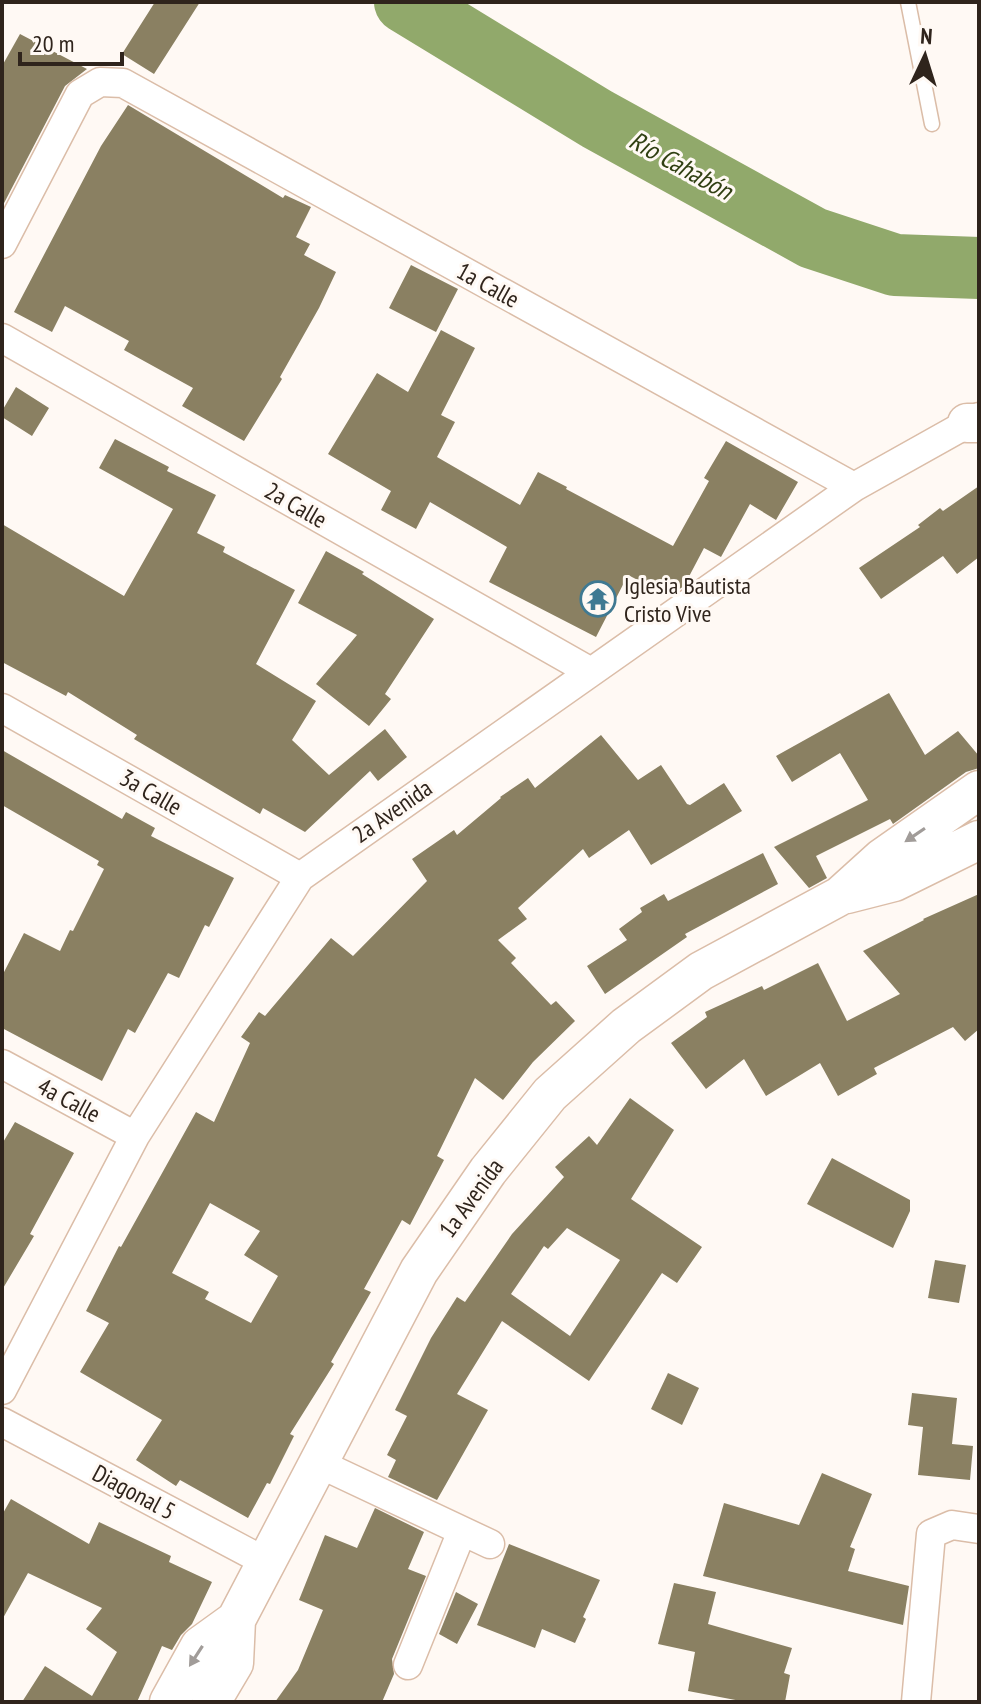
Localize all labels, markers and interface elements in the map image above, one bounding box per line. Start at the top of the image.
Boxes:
scale bar [20,16,122,66]
north arrow [885,16,965,96]
text: N [919,22,933,50]
text: 20 m [32,28,74,59]
water label: Río Cahabón [624,123,740,207]
street label: 1a Calle [451,255,525,315]
street label: 2a Calle [259,475,333,535]
place label: Iglesia Bautista Cristo Vive [624,570,751,629]
temple icon: Iglesia Bautista Cristo Vive [579,580,617,618]
street label: 3a Calle [114,762,188,822]
street label: 2a Avenida [346,772,438,850]
one-way arrow [905,827,926,842]
street label: 4a Calle [32,1071,106,1129]
street label: 1a Avenida [432,1152,510,1244]
street label: Diagonal 5 [87,1457,181,1527]
one-way arrow [189,1645,204,1666]

